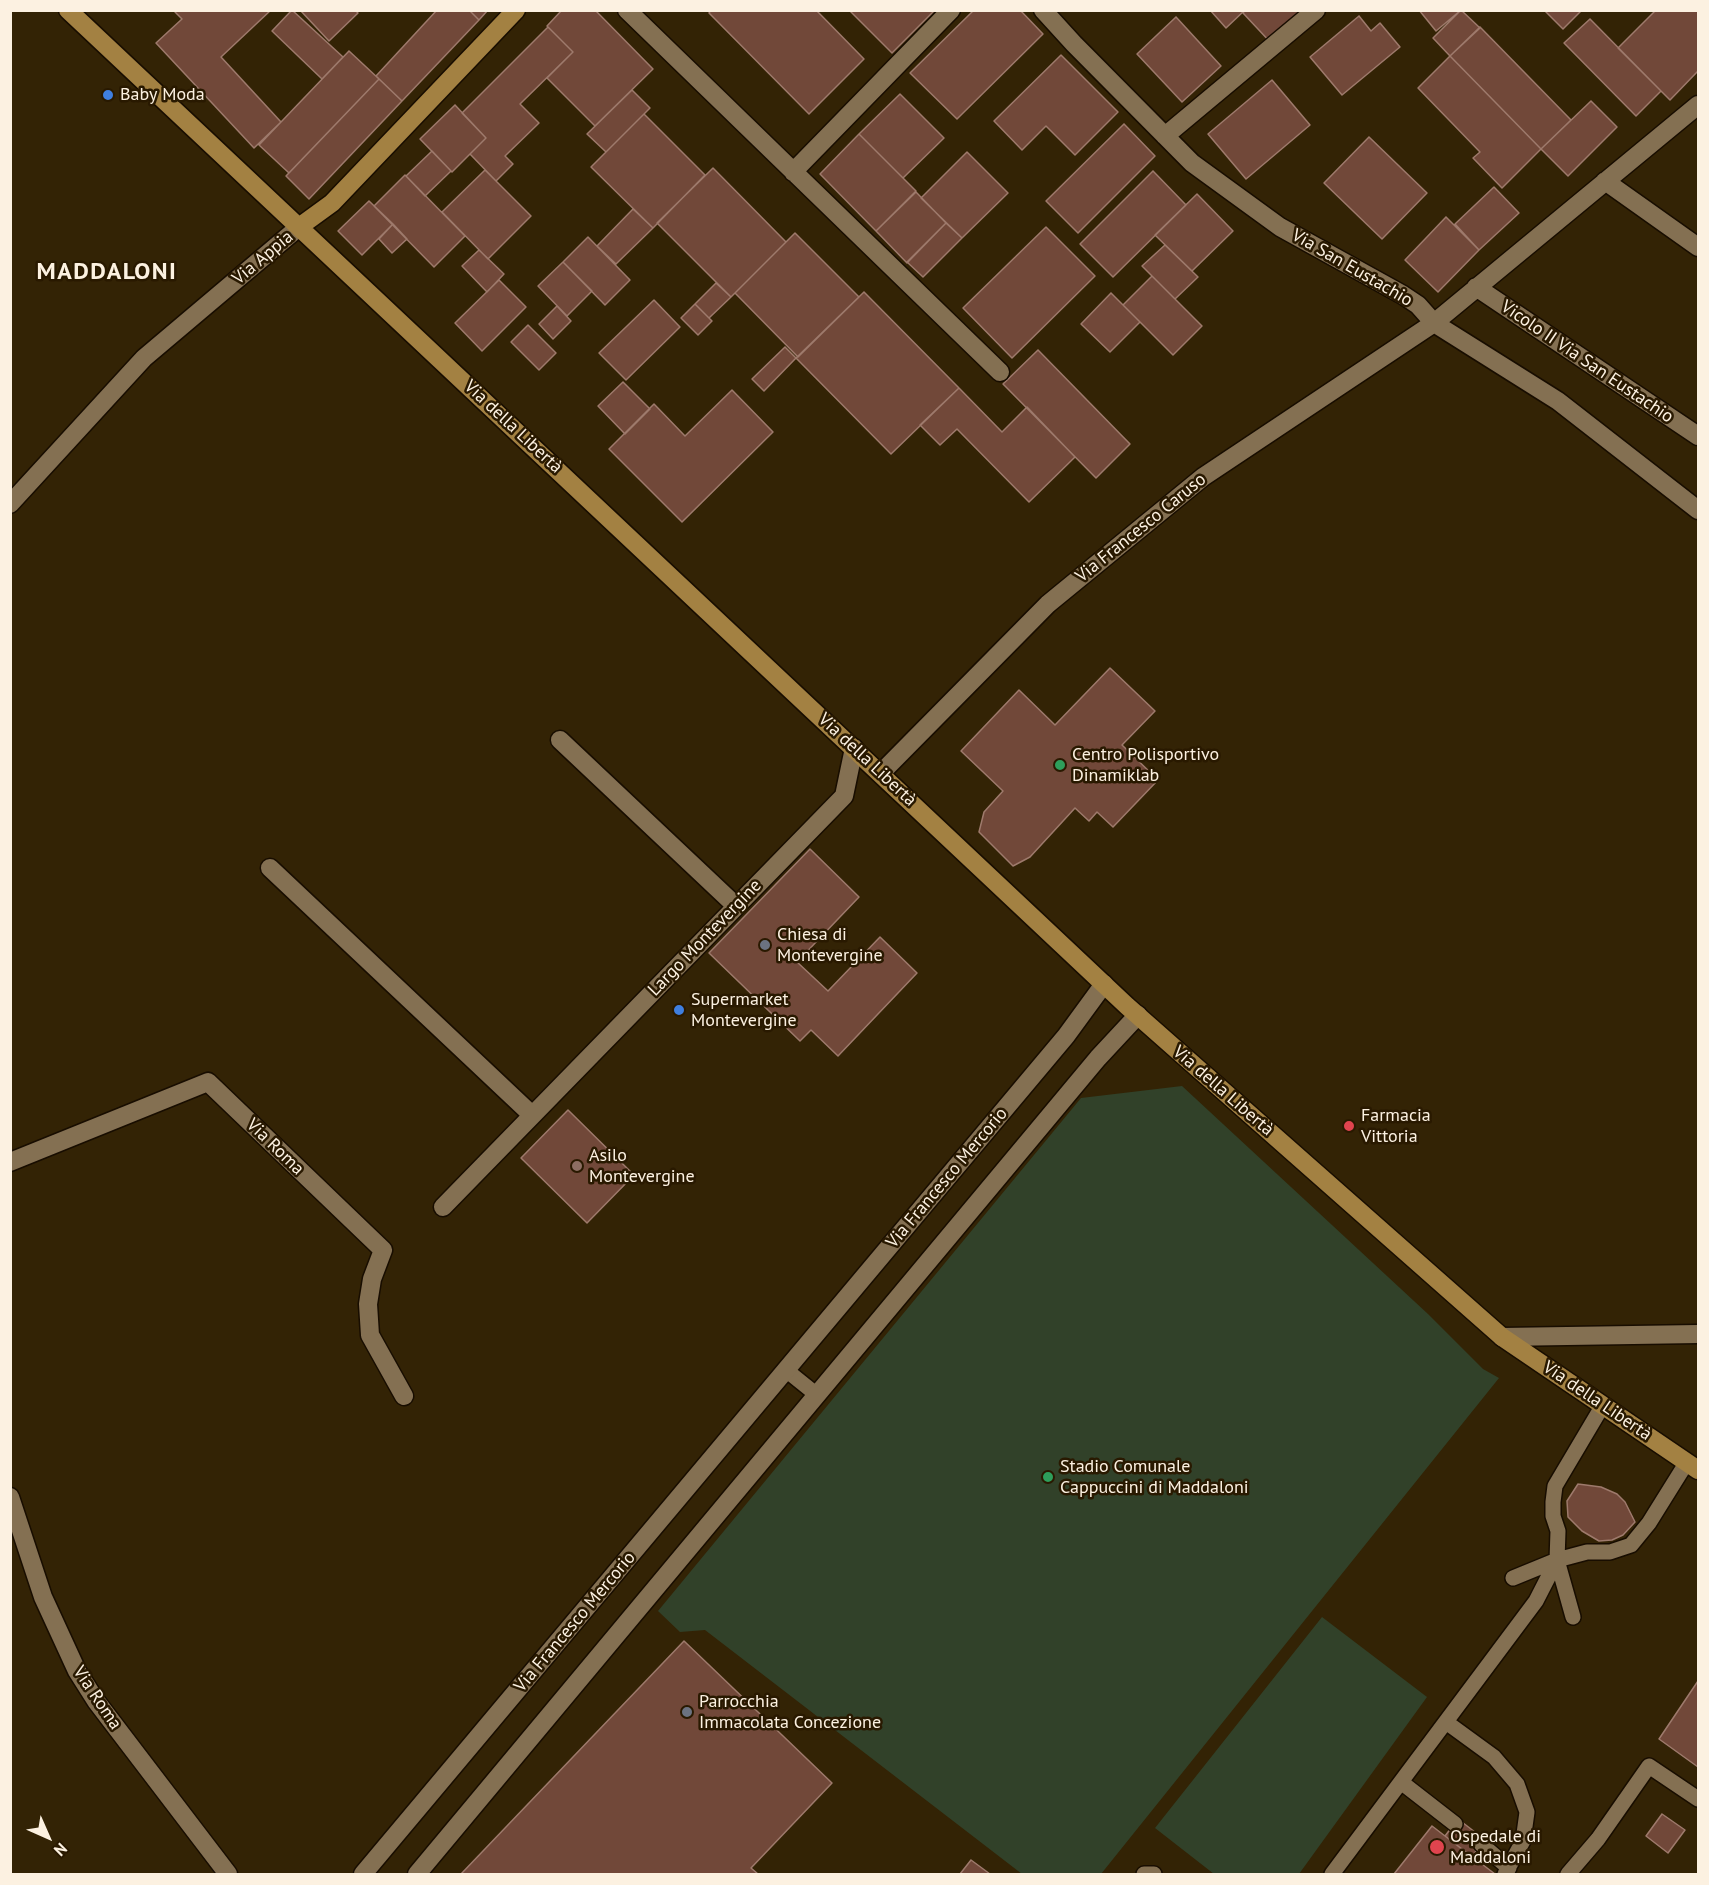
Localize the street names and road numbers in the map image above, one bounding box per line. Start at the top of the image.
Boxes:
street label: Via San Eustachio [1288,225,1416,311]
street label: Via Appia [228,226,298,290]
street label: Vicolo II Via San Eustachio [1497,296,1677,428]
street label: Via della Libertà [459,376,567,478]
street label: Via Francesco Caruso [1071,469,1211,587]
street label: Via della Libertà [813,709,921,811]
street label: Largo Montevergine [644,875,766,1001]
street label: Via della Libertà [1168,1041,1278,1141]
street label: Via Francesco Mercorio [882,1103,1012,1253]
street label: Via Roma [242,1114,308,1180]
street label: Via della Libertà [1539,1357,1655,1445]
street label: Via Francesco Mercorio [510,1547,640,1697]
street label: Via Roma [68,1662,126,1734]

